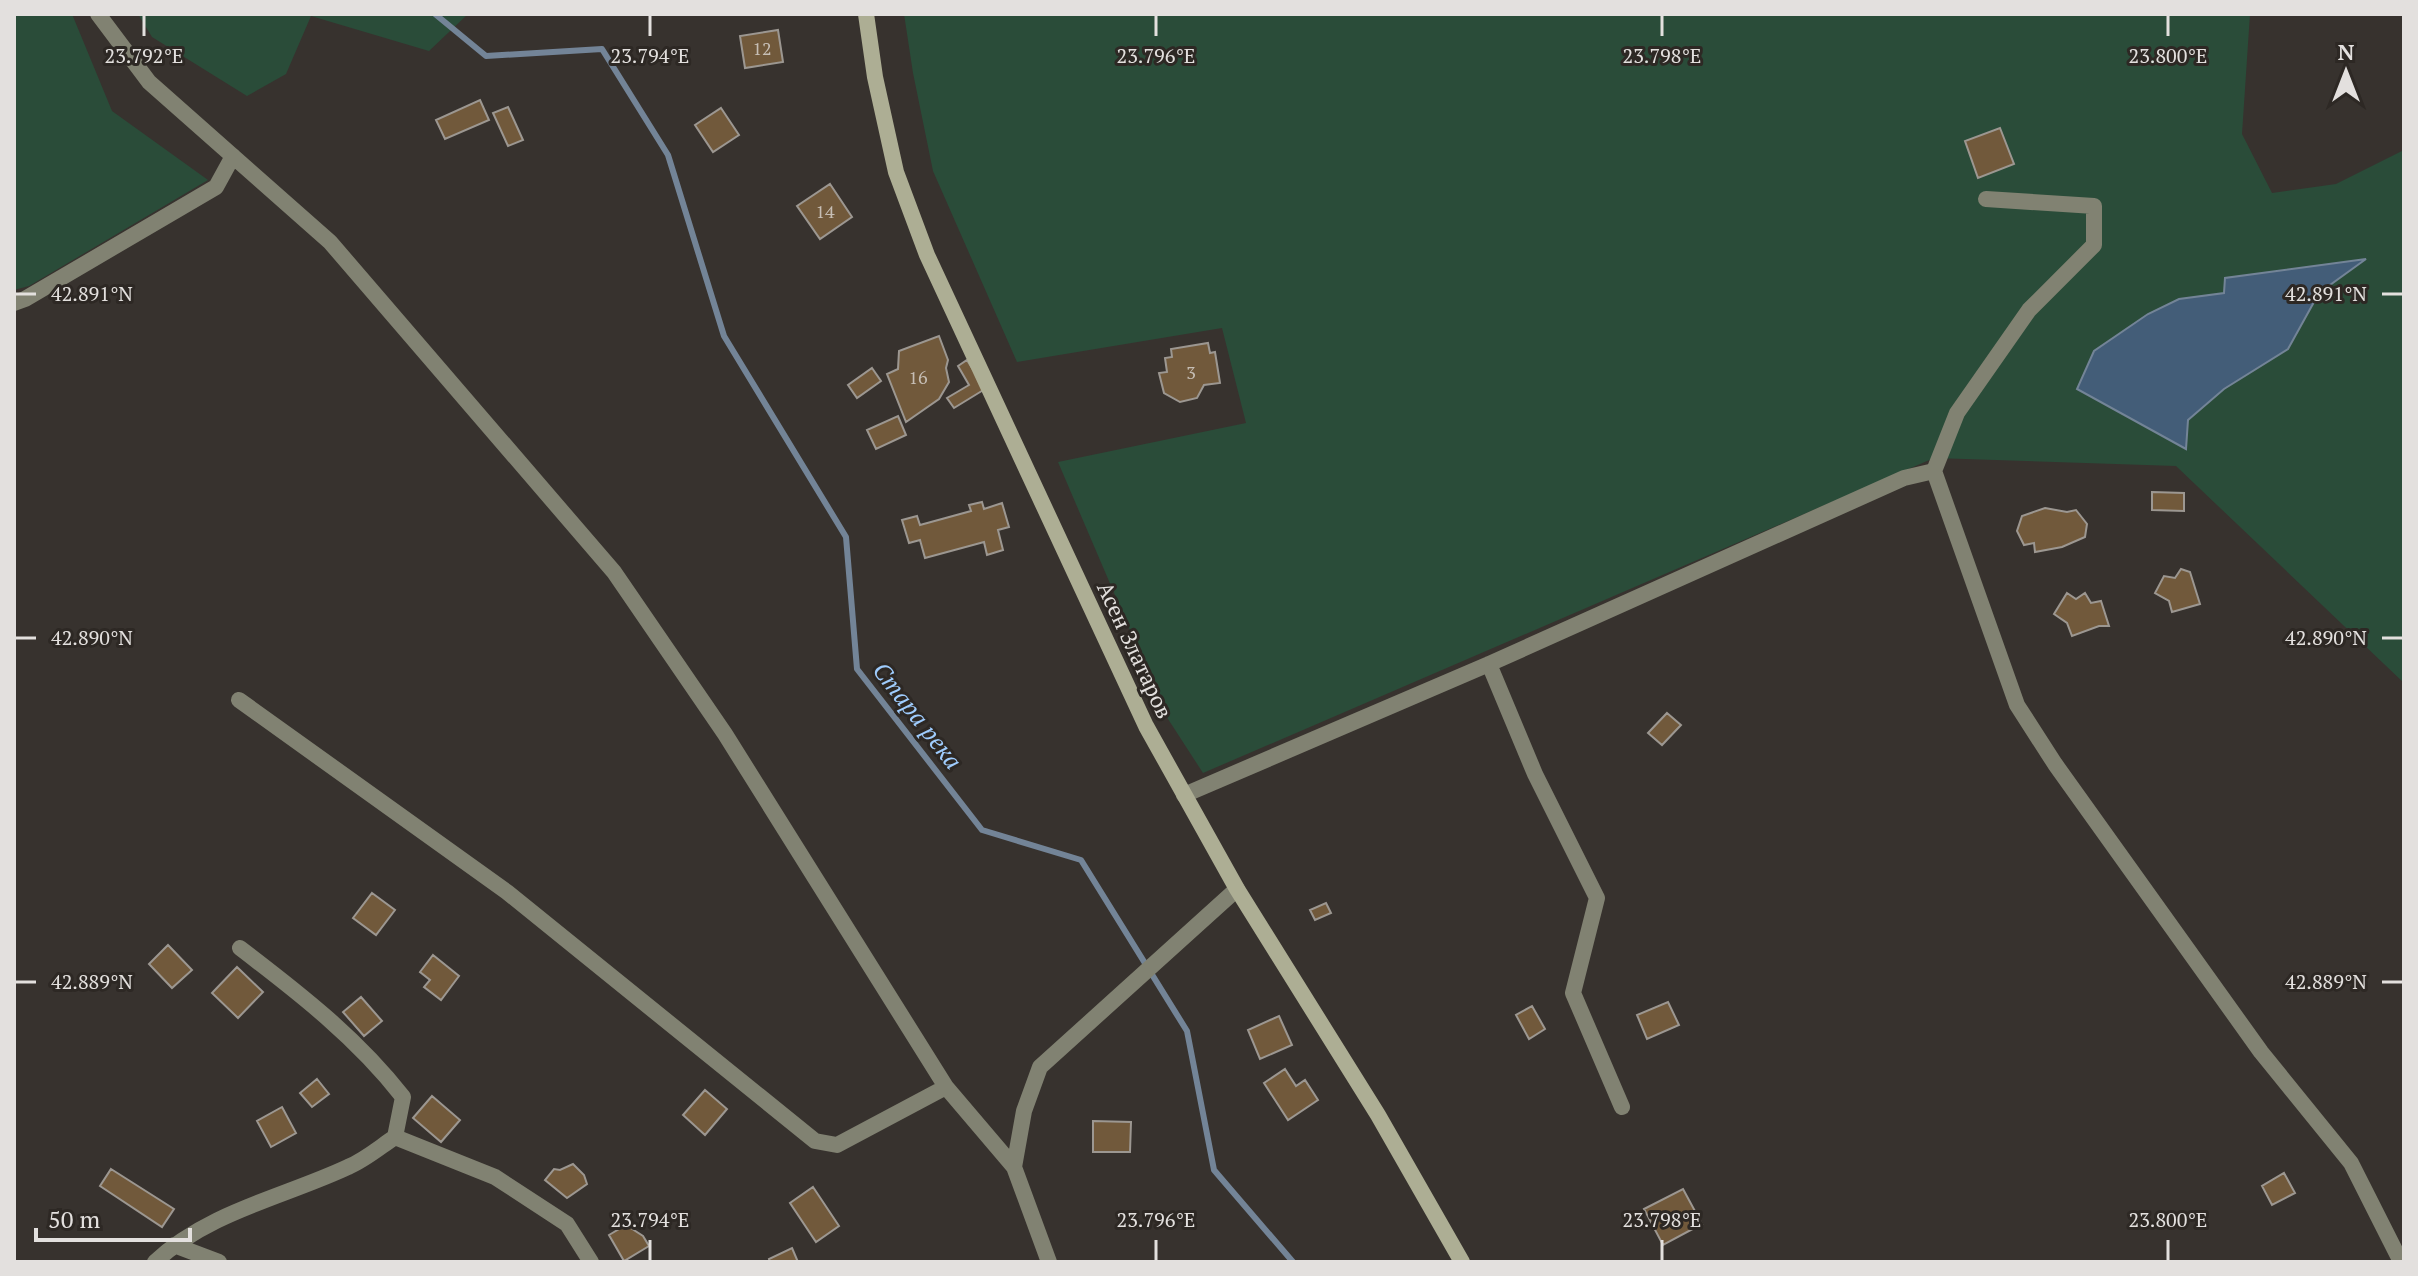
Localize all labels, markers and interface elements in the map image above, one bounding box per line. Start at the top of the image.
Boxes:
north arrow [2306,32,2386,112]
house number: 12 [752,36,772,60]
text: N [2338,37,2355,66]
text: 23.792°E [105,42,184,69]
text: 23.794°E [611,42,690,69]
text: 23.796°E [1117,42,1196,69]
text: 23.798°E [1623,42,1702,69]
text: 23.800°E [2129,42,2208,69]
house number: 14 [815,199,835,223]
text: 42.891°N [51,280,133,307]
text: 42.891°N [2285,280,2367,307]
house number: 3 [1186,360,1196,384]
house number: 16 [908,365,928,389]
street label: Асен Златаров [1091,577,1180,723]
text: 42.890°N [51,624,133,651]
text: 42.890°N [2285,624,2367,651]
water label: Стара река [866,655,970,776]
text: 42.889°N [51,968,133,995]
text: 42.889°N [2285,968,2367,995]
scale bar [36,1192,190,1242]
text: 50 m [48,1203,100,1235]
text: 23.794°E [611,1206,690,1233]
text: 23.796°E [1117,1206,1196,1233]
text: 23.798°E [1623,1206,1702,1233]
text: 23.800°E [2129,1206,2208,1233]

